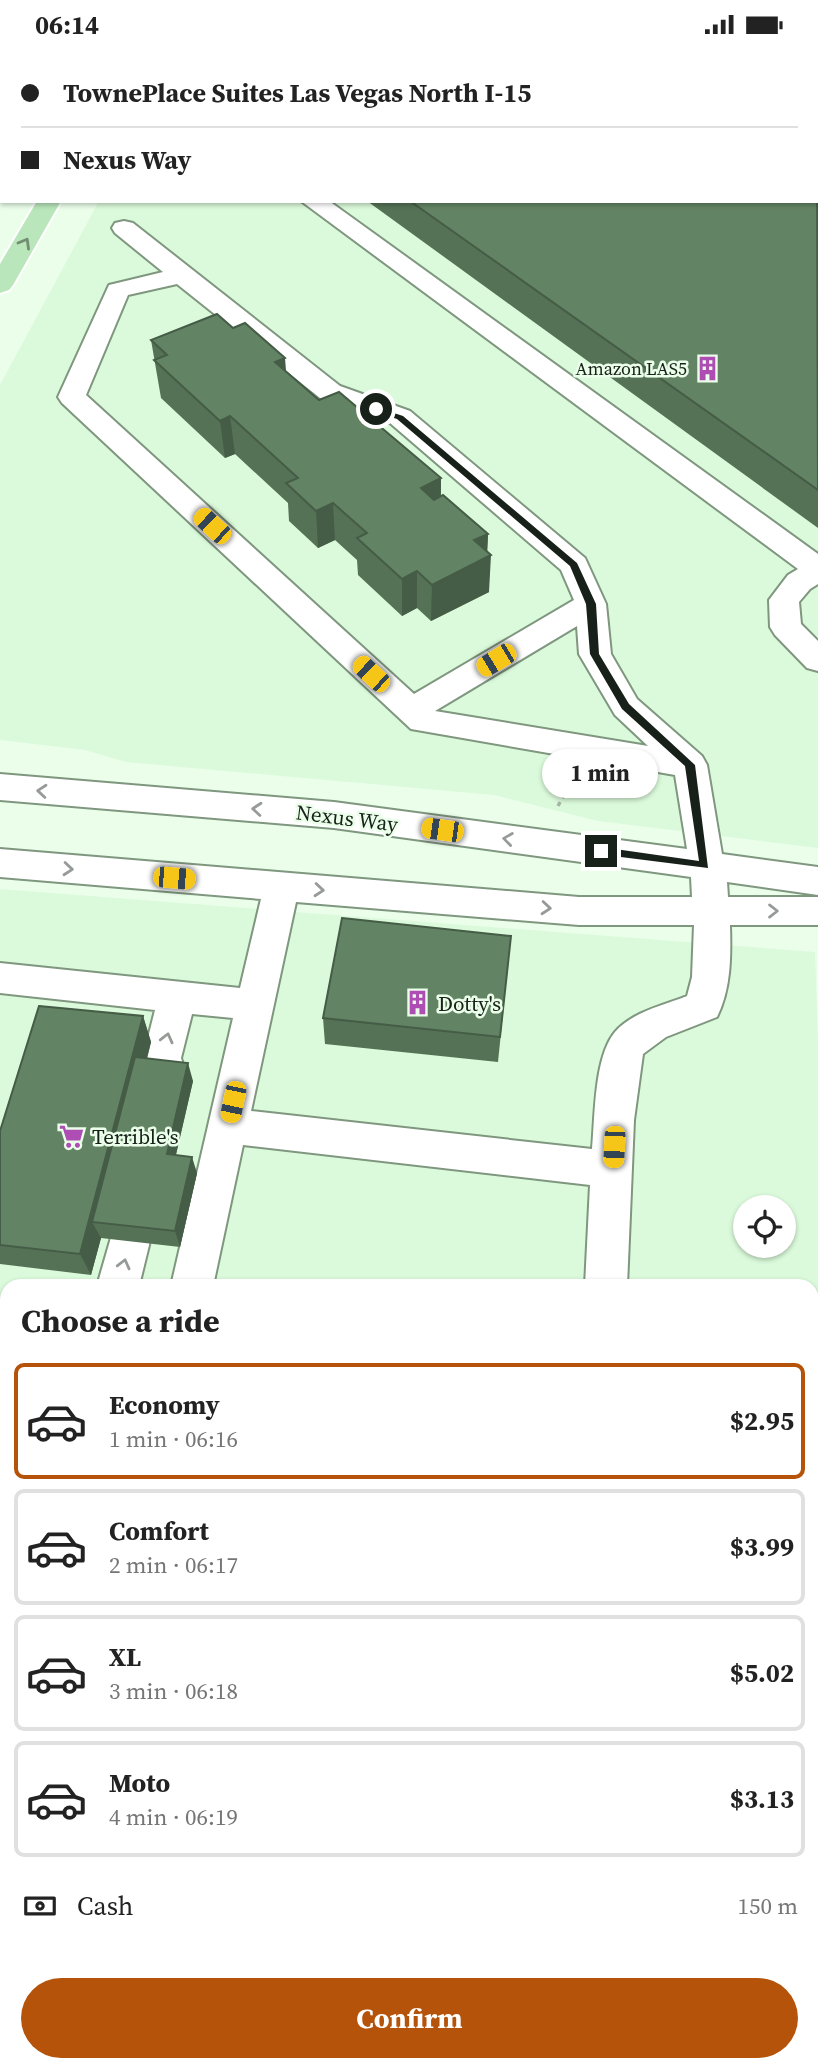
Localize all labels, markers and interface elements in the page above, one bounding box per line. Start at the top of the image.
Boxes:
text: 06:14 [35,7,99,43]
text: TownePlace Suites Las Vegas North I-15 [63,75,531,111]
text: Nexus Way [63,142,192,178]
one-way arrow [16,238,29,251]
building icon: Amazon LAS5 [693,354,721,382]
place label: Amazon LAS5 [576,356,687,381]
route start [360,393,392,425]
car [190,504,235,548]
car [473,640,520,680]
car [349,652,394,696]
callout: 1 min [543,749,659,799]
text: 1 min [570,757,630,789]
one-way arrow [36,784,47,799]
street label: Nexus Way [294,797,400,839]
one-way arrow [252,802,263,817]
car [420,817,465,843]
one-way arrow [502,831,513,846]
route end [585,835,617,867]
one-way arrow [63,861,74,876]
car [153,866,196,890]
one-way arrow [314,882,325,897]
one-way arrow [541,900,552,915]
one-way arrow [769,903,779,919]
building icon: Dotty's [404,989,432,1017]
place label: Dotty's [438,989,501,1018]
one-way arrow [159,1032,174,1044]
car [219,1079,248,1125]
supermarket icon: Terrible's [58,1122,86,1150]
place label: Terrible's [92,1122,179,1151]
car [603,1125,626,1169]
map controls [733,1195,796,1258]
button: locate [733,1195,796,1258]
one-way arrow [116,1258,130,1270]
text: Choose a ride [21,1299,220,1343]
text: Economy [109,1387,220,1423]
icon: car [25,1390,88,1453]
text: $2.95 [730,1403,794,1439]
text: 1 min · 06:16 [109,1423,238,1455]
text: Comfort [109,1513,209,1549]
icon: car [25,1516,88,1579]
text: $3.99 [730,1529,794,1565]
text: 2 min · 06:17 [109,1549,238,1581]
text: XL [109,1639,141,1675]
icon: car [25,1642,88,1705]
text: $5.02 [730,1655,794,1691]
text: 3 min · 06:18 [109,1675,238,1707]
text: Moto [109,1765,170,1801]
icon: car [25,1768,88,1831]
text: $3.13 [730,1781,794,1817]
text: 4 min · 06:19 [109,1801,238,1833]
icon: cash [21,1887,59,1925]
text: Cash [77,1888,133,1924]
text: 150 m [737,1890,798,1922]
button: Confirm [21,1978,798,2058]

